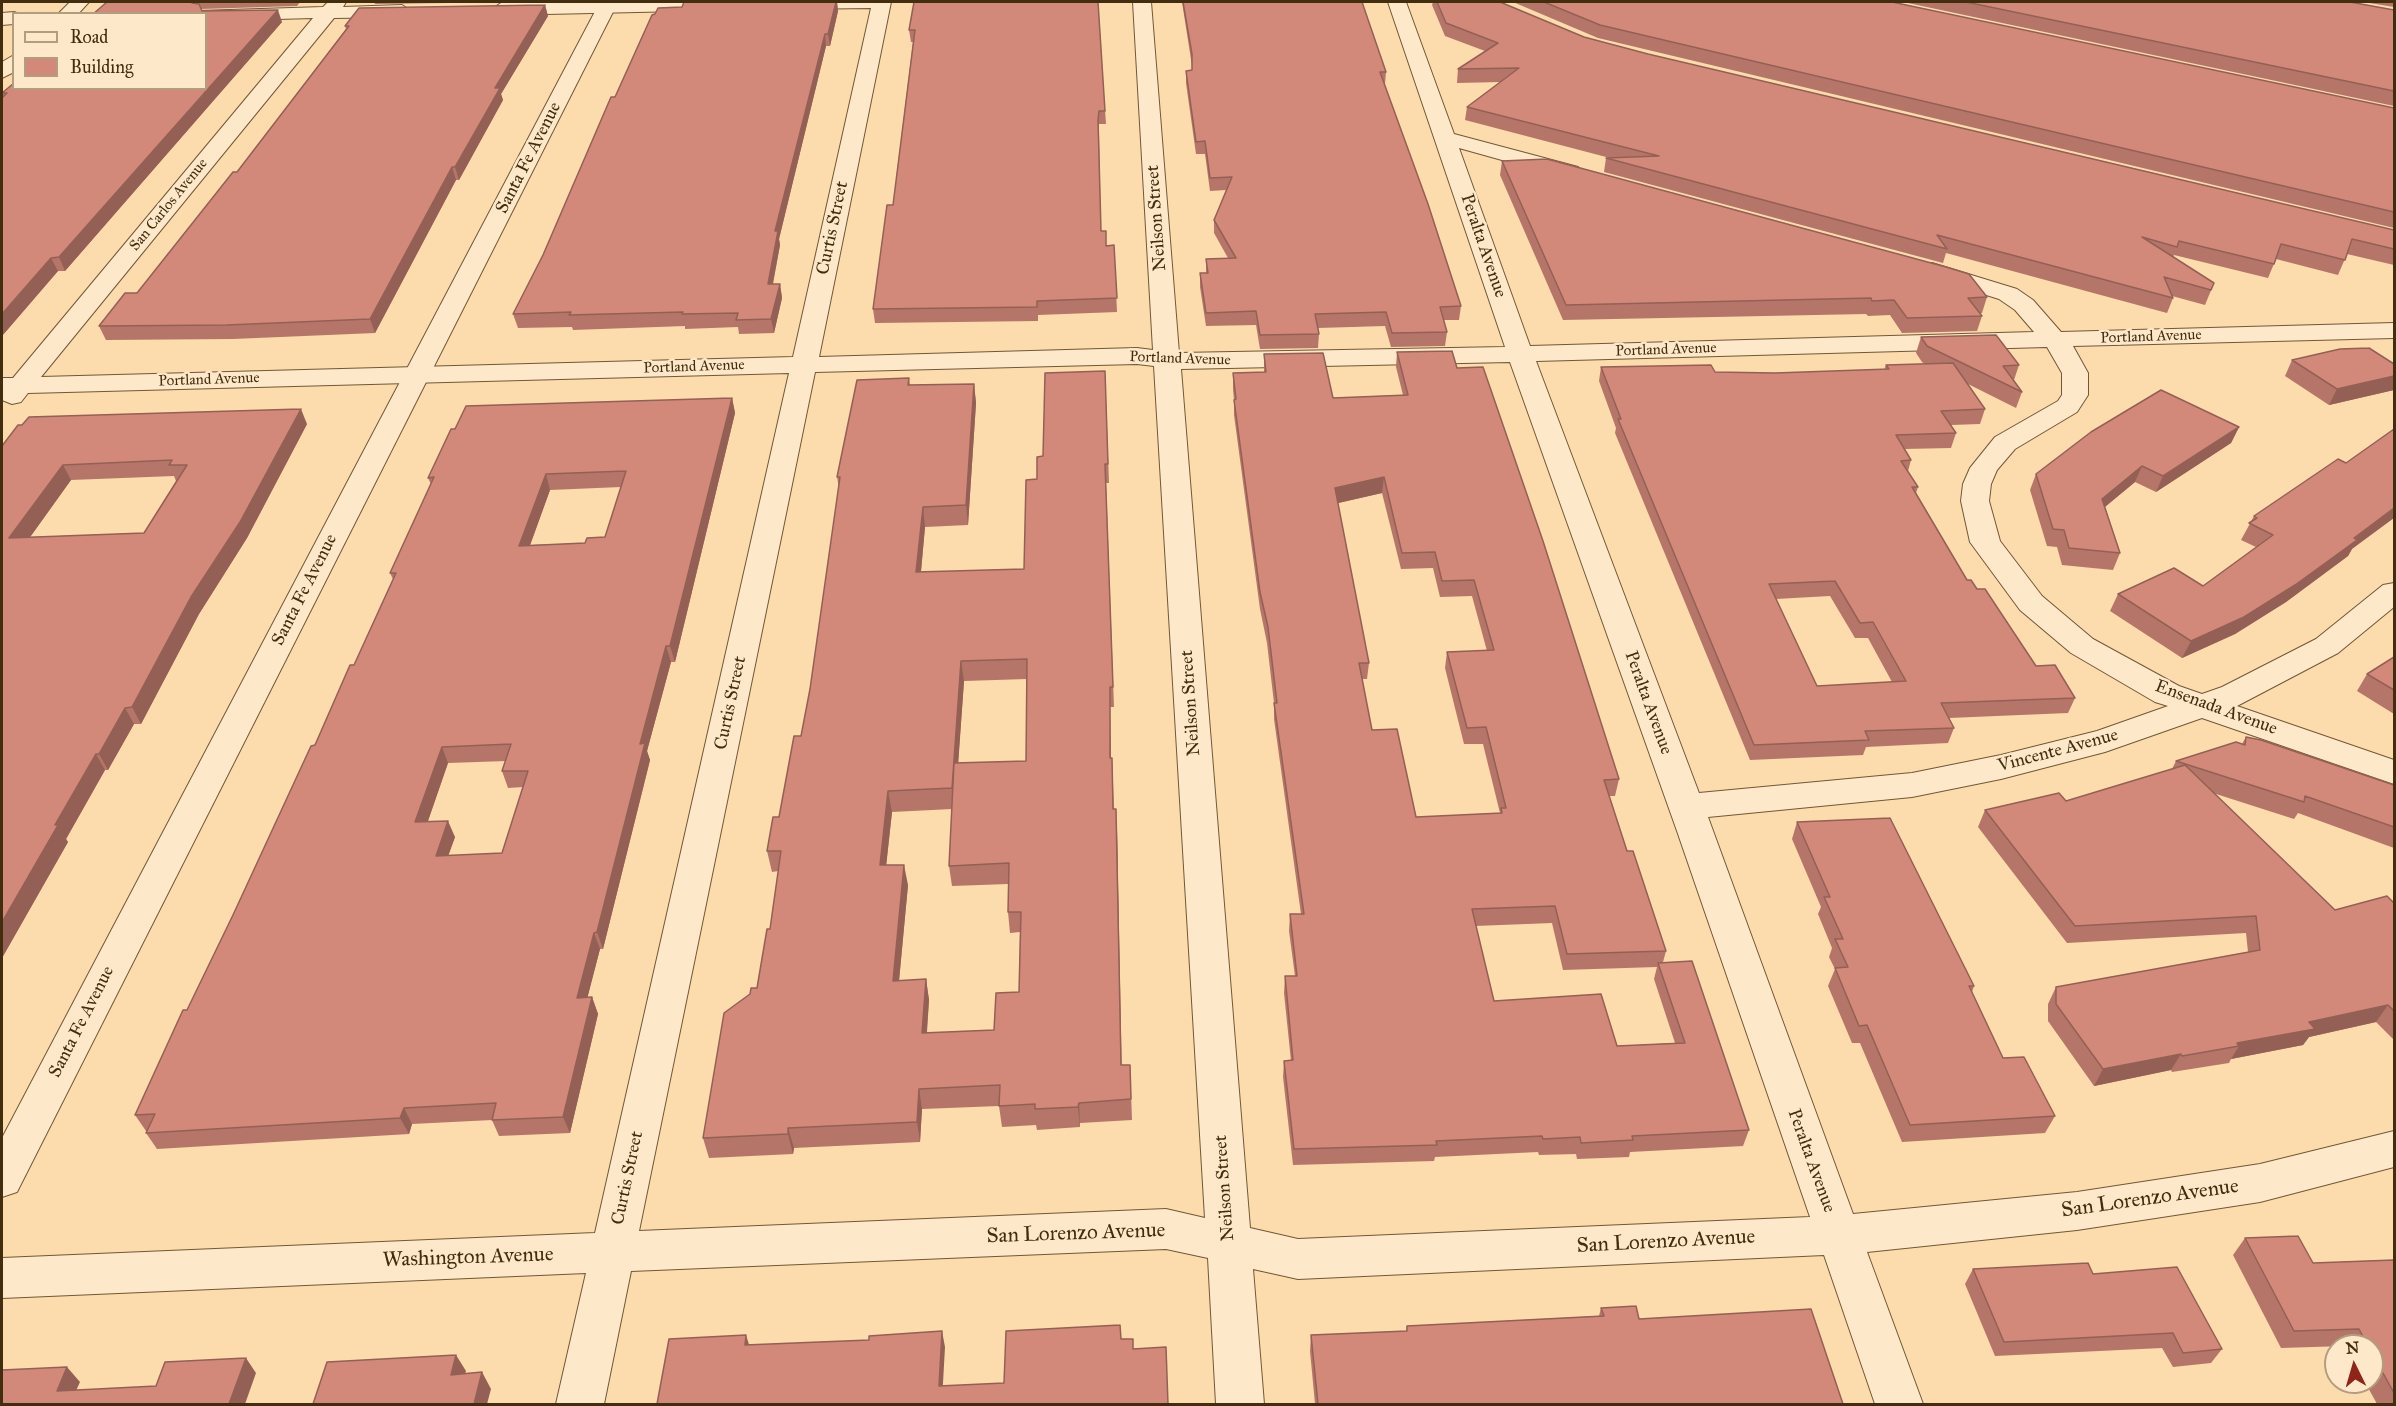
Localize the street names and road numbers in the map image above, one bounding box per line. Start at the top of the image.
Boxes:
street label: Santa Fe Avenue [492,99,566,217]
street label: San Carlos Avenue [126,155,212,255]
street label: Neilson Street [1143,164,1171,272]
street label: Curtis Street [813,179,853,277]
street label: Peralta Avenue [1455,191,1511,301]
street label: Portland Avenue [2100,326,2202,348]
street label: Portland Avenue [1615,339,1717,361]
street label: Portland Avenue [1129,348,1231,370]
street label: Portland Avenue [643,356,745,378]
street label: Portland Avenue [158,369,260,391]
street label: Santa Fe Avenue [268,531,342,649]
street label: Peralta Avenue [1619,648,1677,758]
street label: Neilson Street [1177,649,1205,757]
street label: Curtis Street [711,654,751,752]
street label: Ensenada Avenue [2152,676,2280,740]
street label: Vincente Avenue [1995,725,2121,777]
street label: Santa Fe Avenue [45,963,119,1081]
street label: Peralta Avenue [1782,1106,1840,1216]
street label: Curtis Street [608,1129,648,1227]
street label: Neilson Street [1211,1134,1239,1242]
street label: San Lorenzo Avenue [2060,1174,2240,1224]
street label: San Lorenzo Avenue [986,1218,1166,1250]
street label: San Lorenzo Avenue [1576,1225,1756,1259]
street label: Washington Avenue [382,1242,554,1274]

